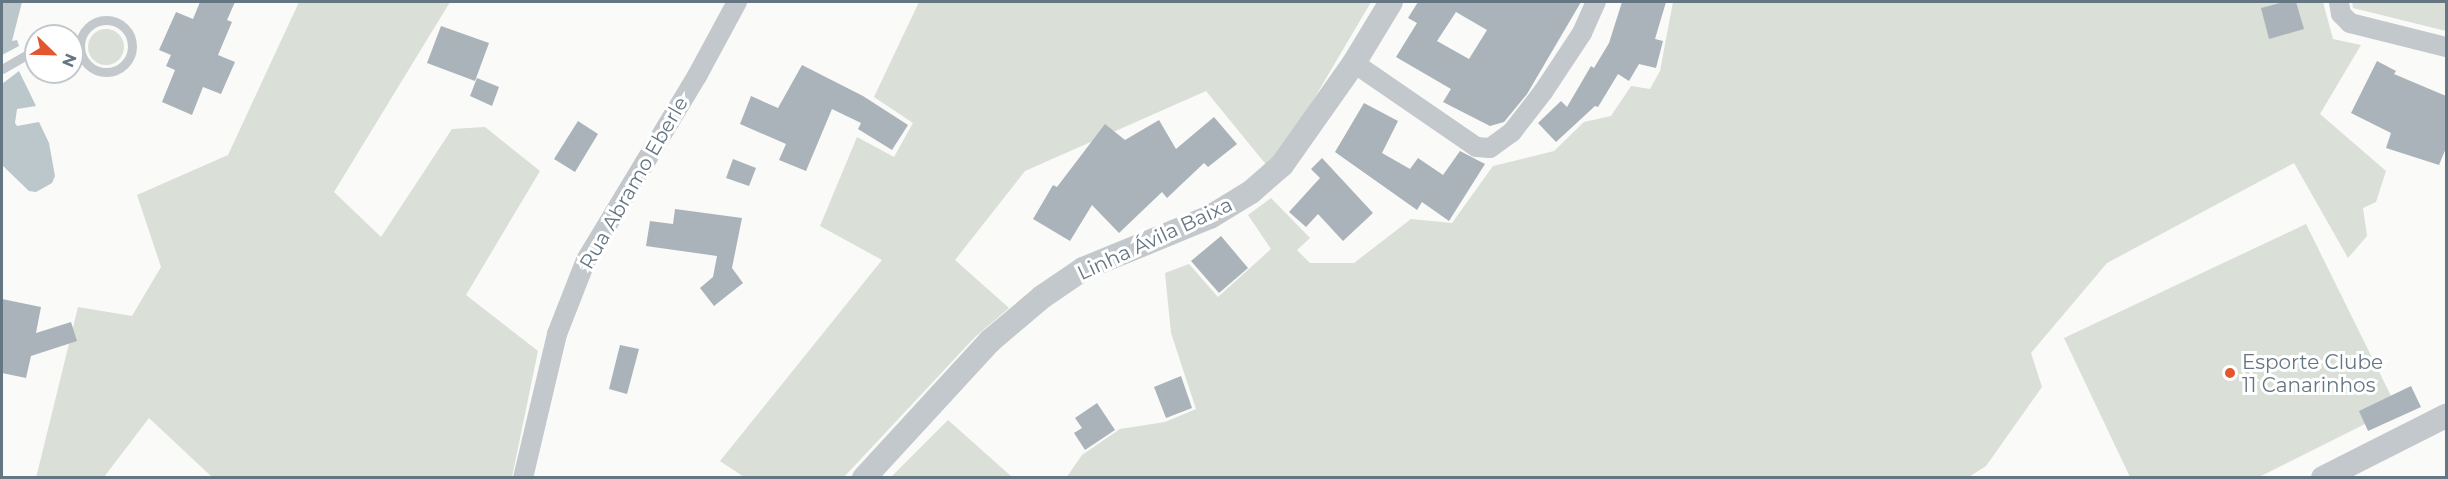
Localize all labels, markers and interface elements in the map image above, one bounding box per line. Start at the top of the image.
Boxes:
north arrow [24,24,84,84]
text: N [58,51,80,70]
street label: Rua Abramo Eberle [575,92,693,274]
street label: Linha Ávila Baixa [1074,193,1236,285]
place label: Esporte Clube 11 Canarinhos [2242,350,2383,397]
marker: Esporte Clube 11 Canarinhos [2223,366,2237,380]

